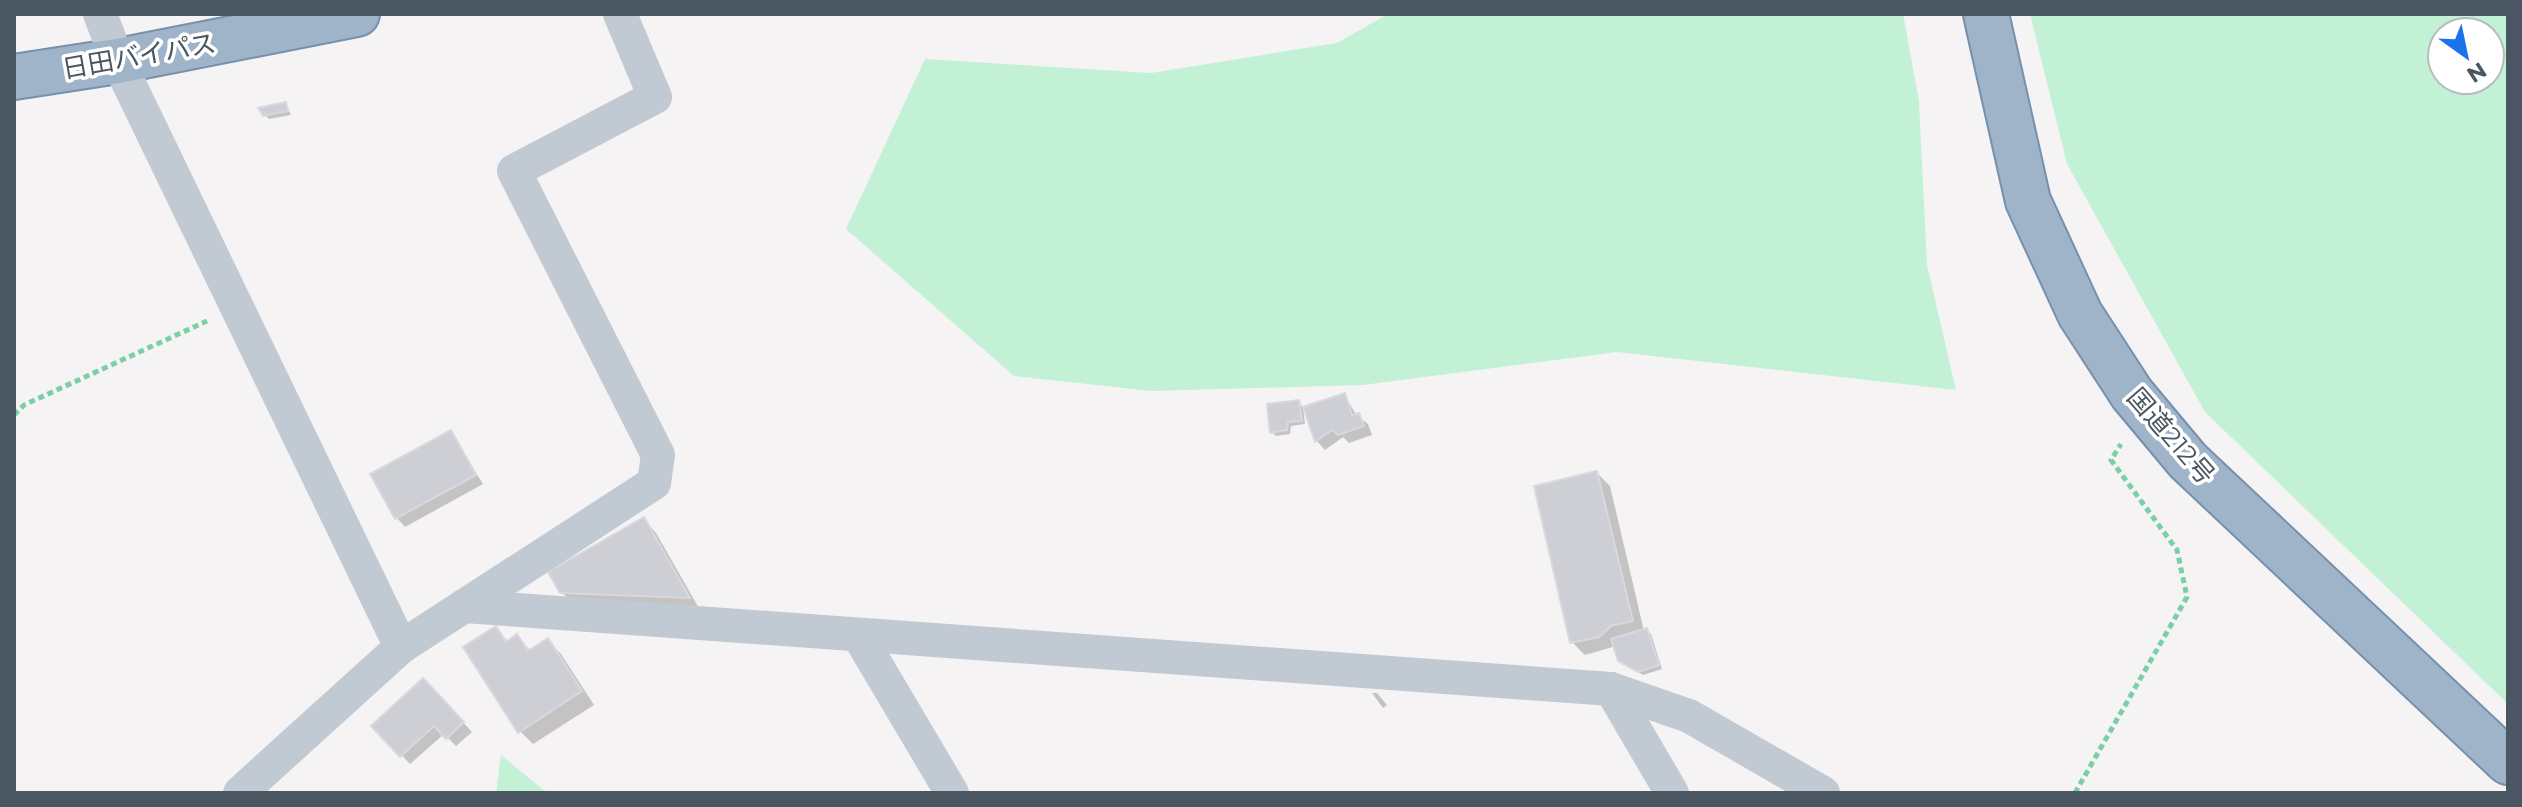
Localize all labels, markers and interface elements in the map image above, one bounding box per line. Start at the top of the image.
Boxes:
north arrow [2426,16,2506,96]
street label: 日田バイパス [60,27,218,85]
text: N [2462,56,2491,89]
street label: 国道212号 [2121,381,2221,491]

